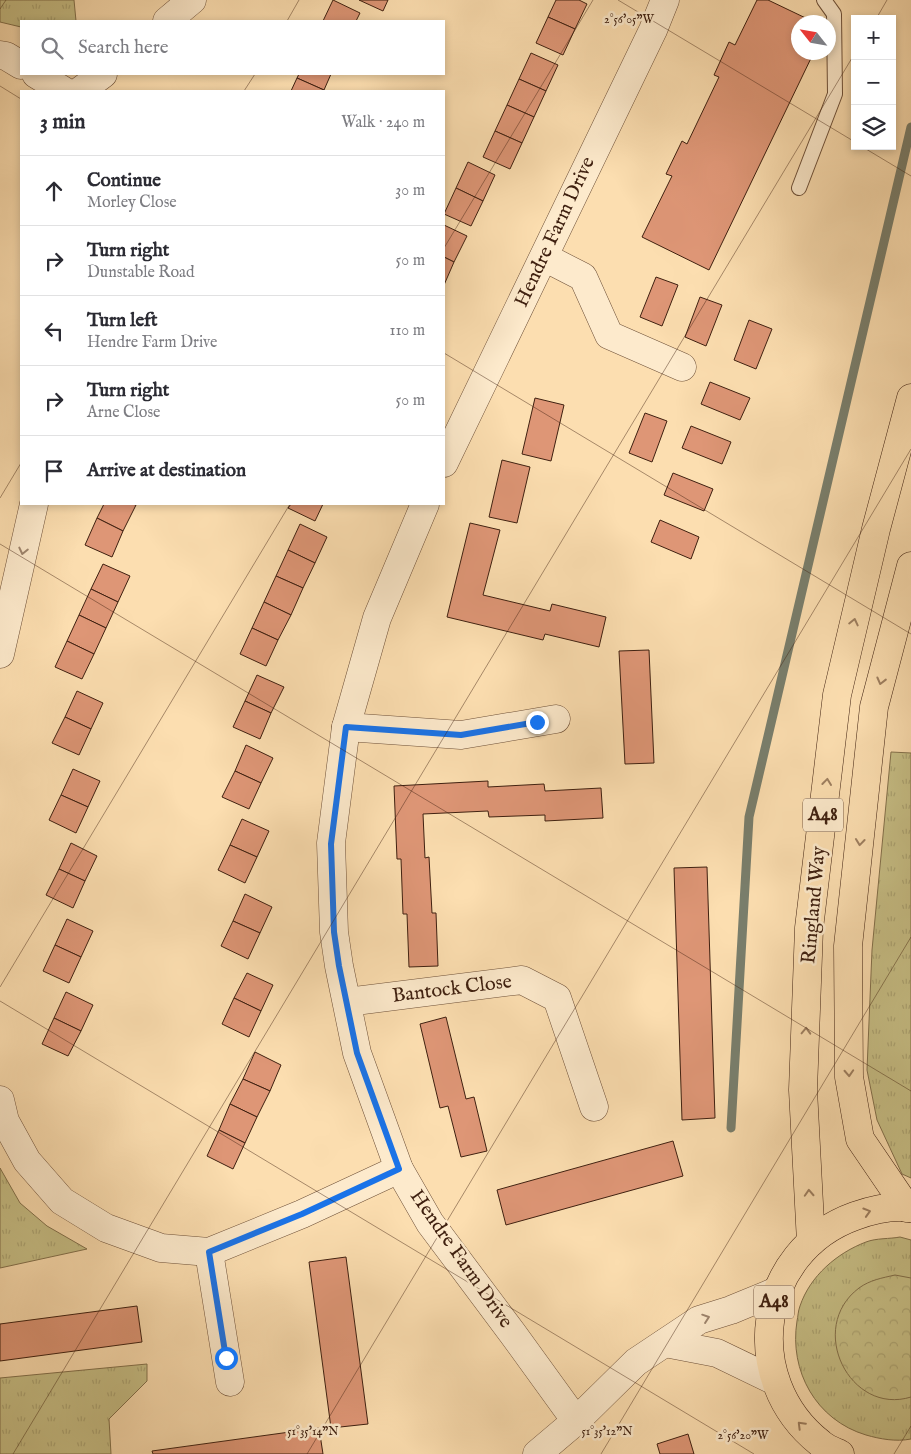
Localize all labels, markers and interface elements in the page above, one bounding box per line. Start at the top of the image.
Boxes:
text: 2°56'05"W [604,12,654,27]
north arrow [791,15,836,60]
map controls [851,15,896,150]
button: + [851,15,896,60]
search box [20,20,445,75]
icon: search [38,34,66,62]
text: Search here [78,36,169,60]
button: − [851,60,896,105]
button: layers [851,105,896,150]
text: 3 min [40,109,85,136]
text: Walk · 240 m [341,113,425,133]
street label: Hendre Farm Drive [509,153,601,311]
text: Continue [87,169,161,193]
icon: ahead [40,177,68,205]
text: 30 m [395,181,425,201]
text: Morley Close [87,193,177,213]
text: Turn right [87,239,169,263]
icon: right [40,247,68,275]
text: 50 m [396,251,425,271]
text: Dunstable Road [87,263,194,283]
text: Turn left [87,309,158,333]
icon: left [40,317,68,345]
text: 110 m [389,321,425,341]
text: Hendre Farm Drive [87,333,217,353]
text: Turn right [87,379,169,403]
icon: right [40,387,68,415]
text: 50 m [396,391,425,411]
text: Arne Close [87,403,160,423]
icon: arrive [40,457,68,485]
text: Arrive at destination [87,459,246,483]
one-way arrow [18,547,29,556]
one-way arrow [848,617,859,626]
one-way arrow [877,676,887,684]
route end [526,711,549,734]
one-way arrow [821,777,832,785]
road number: A48 [803,798,843,832]
one-way arrow [855,838,866,846]
street label: Ringland Way [796,845,832,965]
street label: Bantock Close [391,969,513,1009]
one-way arrow [800,1026,811,1034]
one-way arrow [844,1070,855,1078]
street label: Hendre Farm Drive [404,1185,518,1333]
one-way arrow [803,1189,814,1197]
one-way arrow [862,1208,871,1218]
road number: A48 [754,1285,794,1318]
one-way arrow [702,1314,710,1324]
route start [215,1347,238,1370]
one-way arrow [798,1421,807,1430]
text: 51°35'14"N [287,1424,339,1439]
text: 51°35'12"N [581,1424,633,1439]
text: 2°56'20"W [717,1428,769,1443]

